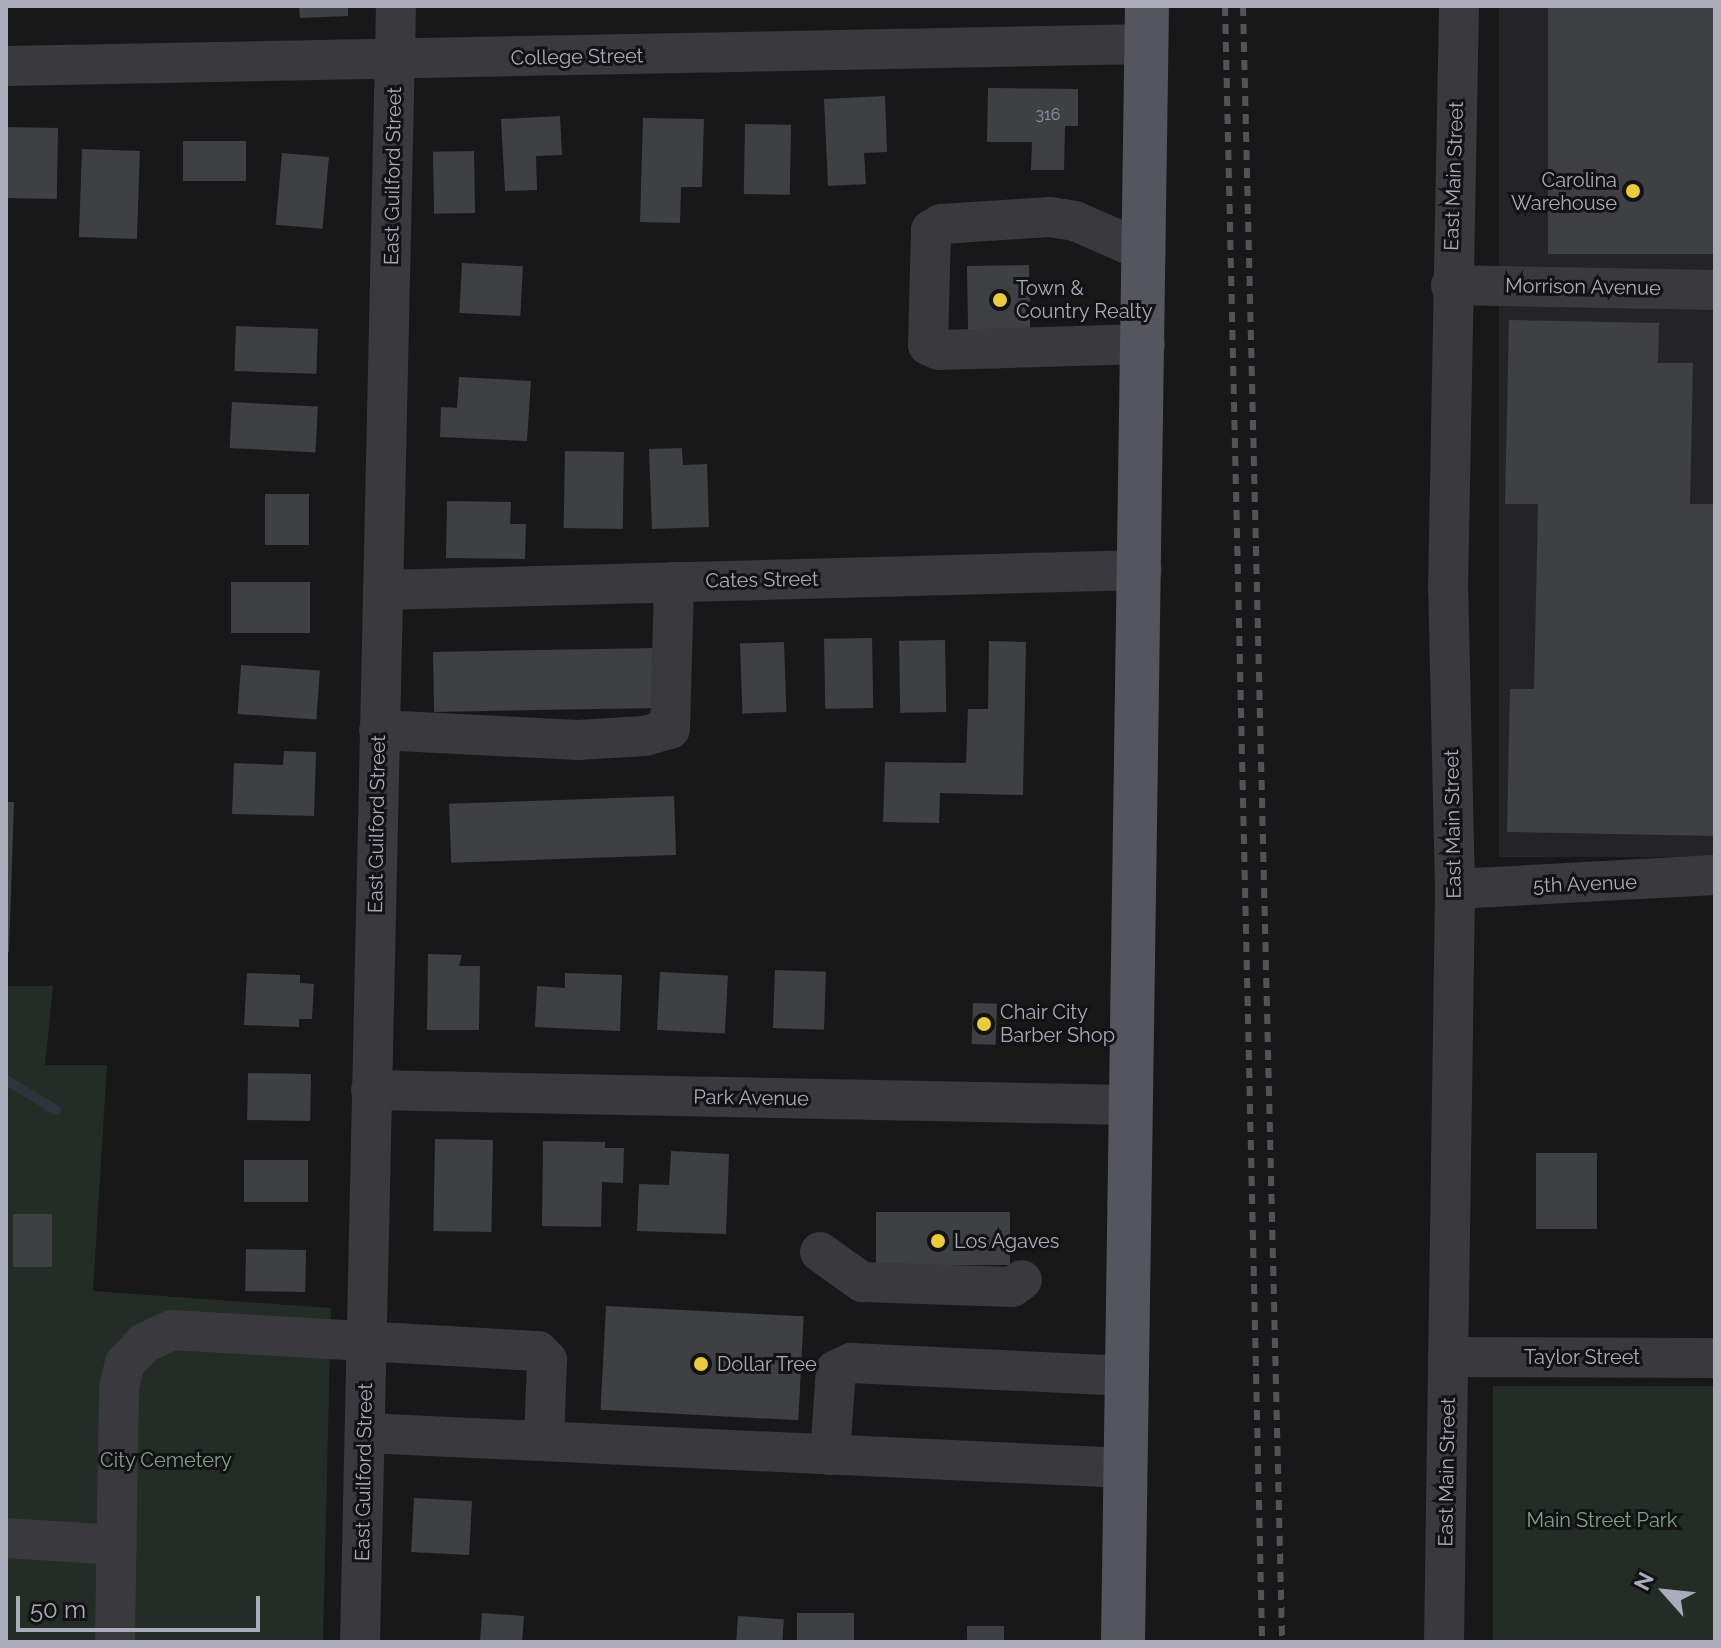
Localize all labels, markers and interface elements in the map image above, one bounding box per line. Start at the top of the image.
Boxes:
street label: College Street [510,44,644,70]
street label: East Guilford Street [379,87,407,265]
street label: East Main Street [1439,101,1469,251]
house number: 316 [1035,105,1061,125]
place label: Carolina Warehouse [1511,168,1617,215]
marker: Carolina Warehouse [1624,182,1642,200]
street label: Morrison Avenue [1505,274,1661,300]
place label: Town & Country Realty [1016,276,1153,323]
marker: Town & Country Realty [991,291,1009,309]
street label: Cates Street [705,567,819,593]
street label: East Guilford Street [363,735,391,913]
street label: East Main Street [1440,749,1466,899]
street label: 5th Avenue [1532,870,1638,898]
place label: Chair City Barber Shop [1000,1000,1115,1047]
marker: Chair City Barber Shop [975,1015,993,1033]
street label: Park Avenue [693,1085,809,1111]
place label: Los Agaves [954,1229,1060,1253]
marker: Los Agaves [929,1232,947,1250]
street label: Taylor Street [1524,1345,1640,1369]
place label: Dollar Tree [717,1352,818,1376]
marker: Dollar Tree [692,1355,710,1373]
street label: East Guilford Street [350,1383,378,1561]
street label: East Main Street [1434,1397,1460,1547]
park label: City Cemetery [100,1448,232,1472]
park label: Main Street Park [1527,1508,1677,1532]
north arrow [1625,1552,1705,1632]
text: N [1628,1568,1659,1594]
scale bar [20,1580,264,1630]
text: 50 m [30,1595,86,1624]

